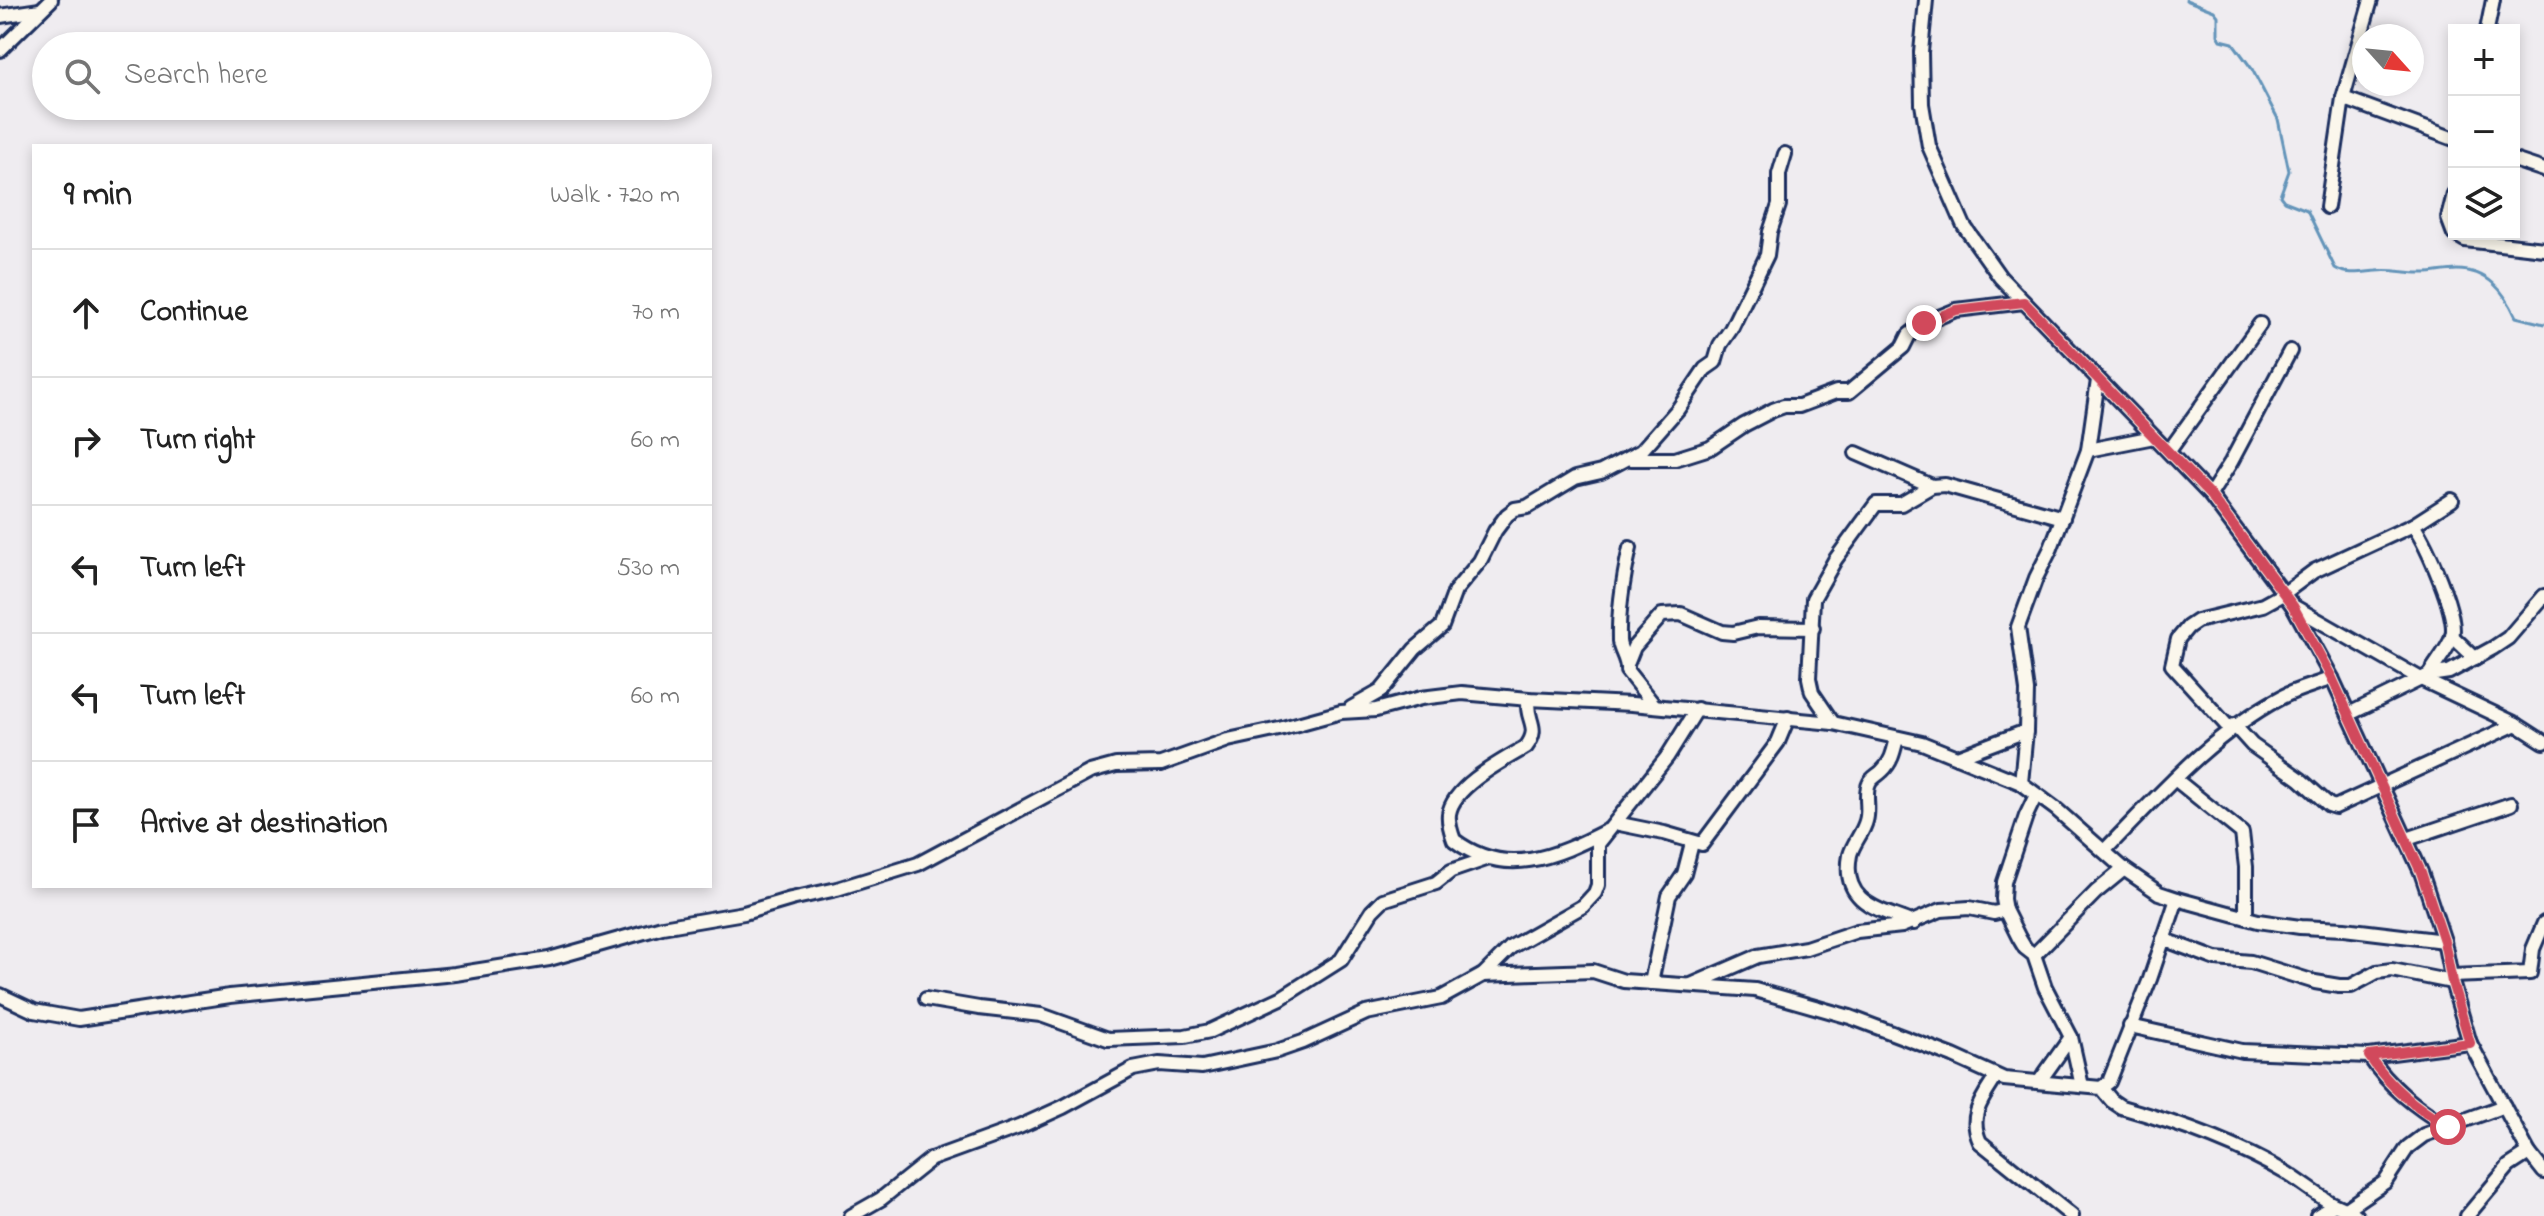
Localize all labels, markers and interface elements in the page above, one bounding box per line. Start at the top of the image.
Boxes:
north arrow [2352,24,2424,96]
map controls [2448,24,2520,240]
button: + [2448,24,2520,96]
search box [32,32,712,120]
icon: search [60,54,104,98]
text: Search here [124,54,268,98]
button: − [2448,96,2520,168]
button: layers [2448,168,2520,240]
text: 9 min [64,171,132,221]
text: Walk · 720 m [550,177,680,215]
icon: ahead [64,291,108,335]
text: Continue [140,291,248,335]
text: 70 m [631,294,680,332]
route end [1906,305,1942,341]
icon: right [64,419,108,463]
text: Turn right [140,419,255,463]
text: 60 m [631,422,680,460]
icon: left [64,547,108,591]
text: Turn left [140,547,245,591]
text: 530 m [616,550,680,588]
icon: left [64,675,108,719]
text: Turn left [140,675,245,719]
text: 60 m [631,678,680,716]
icon: arrive [64,803,108,847]
text: Arrive at destination [140,803,388,847]
route start [2430,1109,2466,1145]

